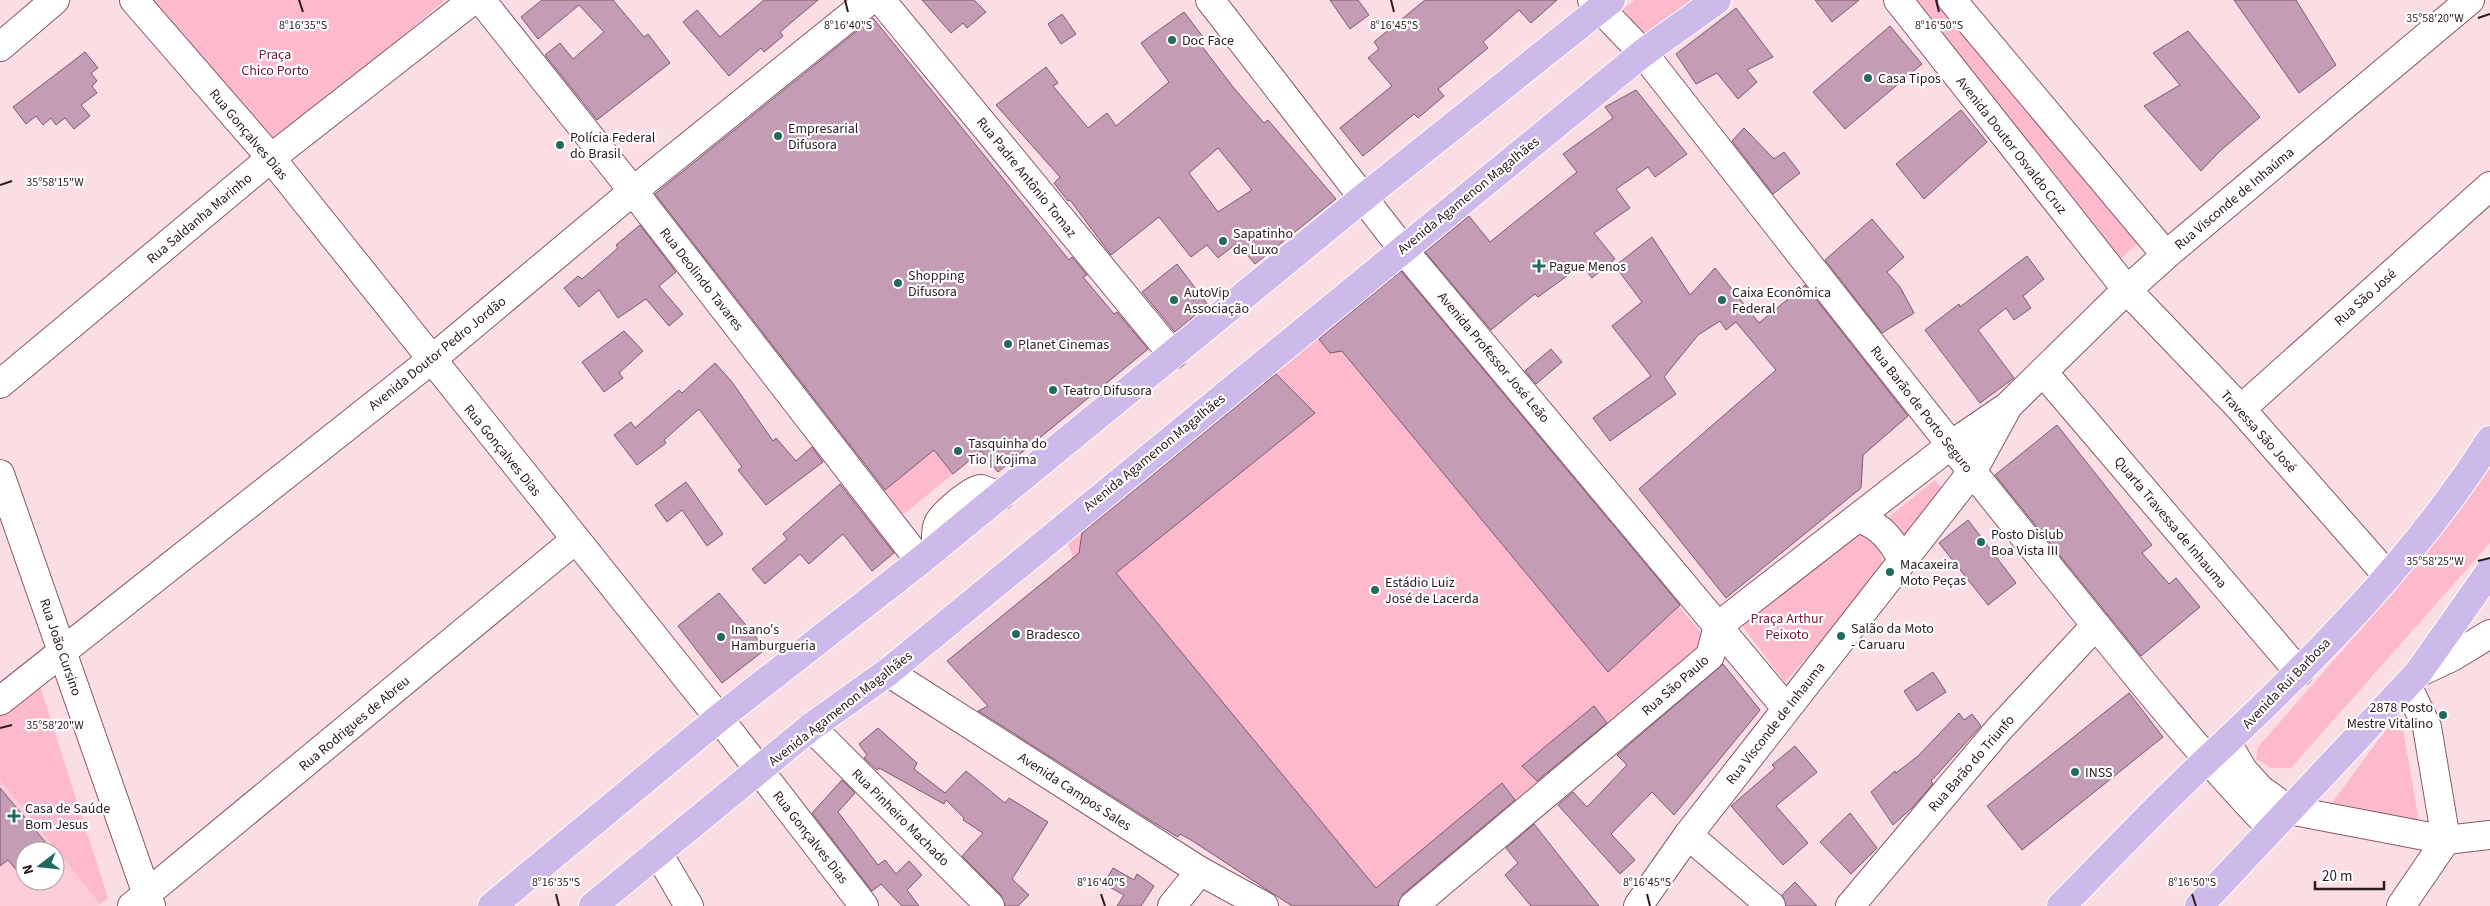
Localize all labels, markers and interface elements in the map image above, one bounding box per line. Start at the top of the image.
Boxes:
text: 35°58'20"W [2406,10,2464,27]
text: 8°16'35"S [279,17,327,34]
text: 8°16'40"S [824,17,872,34]
text: 8°16'45"S [1370,17,1418,34]
text: 8°16'50"S [1915,17,1963,34]
place label: Doc Face [1182,31,1234,51]
marker: Doc Face [1166,34,1178,46]
park label: Praça Chico Porto [241,45,309,81]
place label: Casa Tipos [1878,69,1941,89]
marker: Casa Tipos [1862,72,1874,84]
street label: Avenida Doutor Osvaldo Cruz [1951,73,2071,219]
street label: Rua Gonçalves Dias [204,85,292,185]
street label: Rua Padre Antônio Tomaz [971,113,1081,242]
place label: Empresarial Difusora [788,119,859,155]
place label: Polícia Federal do Brasil [570,128,656,164]
marker: Empresarial Difusora [772,130,784,142]
street label: Avenida Agamenon Magalhães [1393,132,1544,259]
marker: Polícia Federal do Brasil [554,139,566,151]
street label: Rua Visconde de Inhaúma [2171,143,2299,255]
street label: Rua Saldanha Marinho [143,169,257,269]
text: 35°58'15"W [26,174,84,191]
street label: Rua Deolindo Tavares [655,224,748,335]
place label: Sapatinho de Luxo [1233,224,1293,260]
marker: Sapatinho de Luxo [1217,235,1229,247]
place label: Pague Menos [1549,257,1626,277]
marker: Pague Menos [1533,260,1545,272]
street label: Rua São José [2330,264,2401,331]
place label: Shopping Difusora [908,266,964,302]
marker: Shopping Difusora [892,277,904,289]
place label: AutoVip Associação [1184,283,1249,319]
place label: Caixa Econômica Federal [1732,283,1831,319]
street label: Avenida Professor José Leão [1432,288,1554,428]
street label: Avenida Doutor Pedro Jordão [364,292,511,416]
marker: AutoVip Associação [1168,294,1180,306]
marker: Caixa Econômica Federal [1716,294,1728,306]
place label: Planet Cinemas [1018,335,1109,355]
marker: Planet Cinemas [1002,338,1014,350]
street label: Rua Barão de Porto Seguro [1865,342,1977,477]
place label: Teatro Difusora [1063,381,1152,401]
marker: Teatro Difusora [1047,384,1059,396]
street label: Travessa São José [2216,386,2301,478]
street label: Avenida Agamenon Magalhães [1079,389,1230,516]
street label: Rua Gonçalves Dias [459,400,546,501]
place label: Tasquinha do Tio | Kojima [968,434,1047,470]
marker: Tasquinha do Tio | Kojima [952,445,964,457]
street label: Quarta Travessa de Inhauma [2109,452,2231,593]
place label: Posto Dislub Boa Vista III [1991,525,2064,561]
marker: Posto Dislub Boa Vista III [1975,536,1987,548]
text: 35°58'25"W [2406,553,2464,570]
place label: Macaxeira Moto Peças [1900,555,1966,591]
marker: Macaxeira Moto Peças [1884,566,1896,578]
place label: Estádio Luiz José de Lacerda [1385,573,1479,609]
marker: Estádio Luiz José de Lacerda [1369,584,1381,596]
street label: Rua João Cursino [34,596,86,699]
park label: Praça Arthur Peixoto [1751,609,1824,645]
place label: Salão da Moto - Caruaru [1851,619,1934,655]
place label: Insano's Hamburgueria [731,620,816,656]
place label: Bradesco [1026,625,1080,645]
marker: Bradesco [1010,628,1022,640]
marker: Salão da Moto - Caruaru [1835,630,1847,642]
marker: Insano's Hamburgueria [715,631,727,643]
street label: Avenida Rui Barbosa [2238,634,2336,734]
street label: Avenida Agamenon Magalhães [764,646,917,771]
street label: Rua São Paulo [1638,651,1714,721]
street label: Rua Visconde de Inhauma [1722,658,1830,789]
street label: Rua Rodrigues de Abreu [295,671,414,776]
place label: 2878 Posto Mestre Vitalino [2347,698,2433,734]
marker: 2878 Posto Mestre Vitalino [2437,709,2449,721]
street label: Rua Barão do Triunfo [1924,711,2020,817]
text: 35°58'20"W [26,717,84,734]
street label: Avenida Campos Sales [1014,748,1135,836]
place label: INSS [2085,763,2113,783]
street label: Rua Pinheiro Machado [847,764,954,871]
marker: INSS [2069,766,2081,778]
street label: Rua Gonçalves Dias [767,787,853,889]
place label: Casa de Saúde Bom Jesus [25,799,110,835]
marker: Casa de Saúde Bom Jesus [7,809,21,823]
north arrow [15,841,65,891]
scale bar [2315,858,2384,890]
text: N [18,862,39,877]
text: 20 m [2322,866,2352,887]
text: 8°16'35"S [532,874,580,891]
text: 8°16'40"S [1077,874,1125,891]
text: 8°16'45"S [1623,874,1671,891]
text: 8°16'50"S [2168,874,2216,891]

